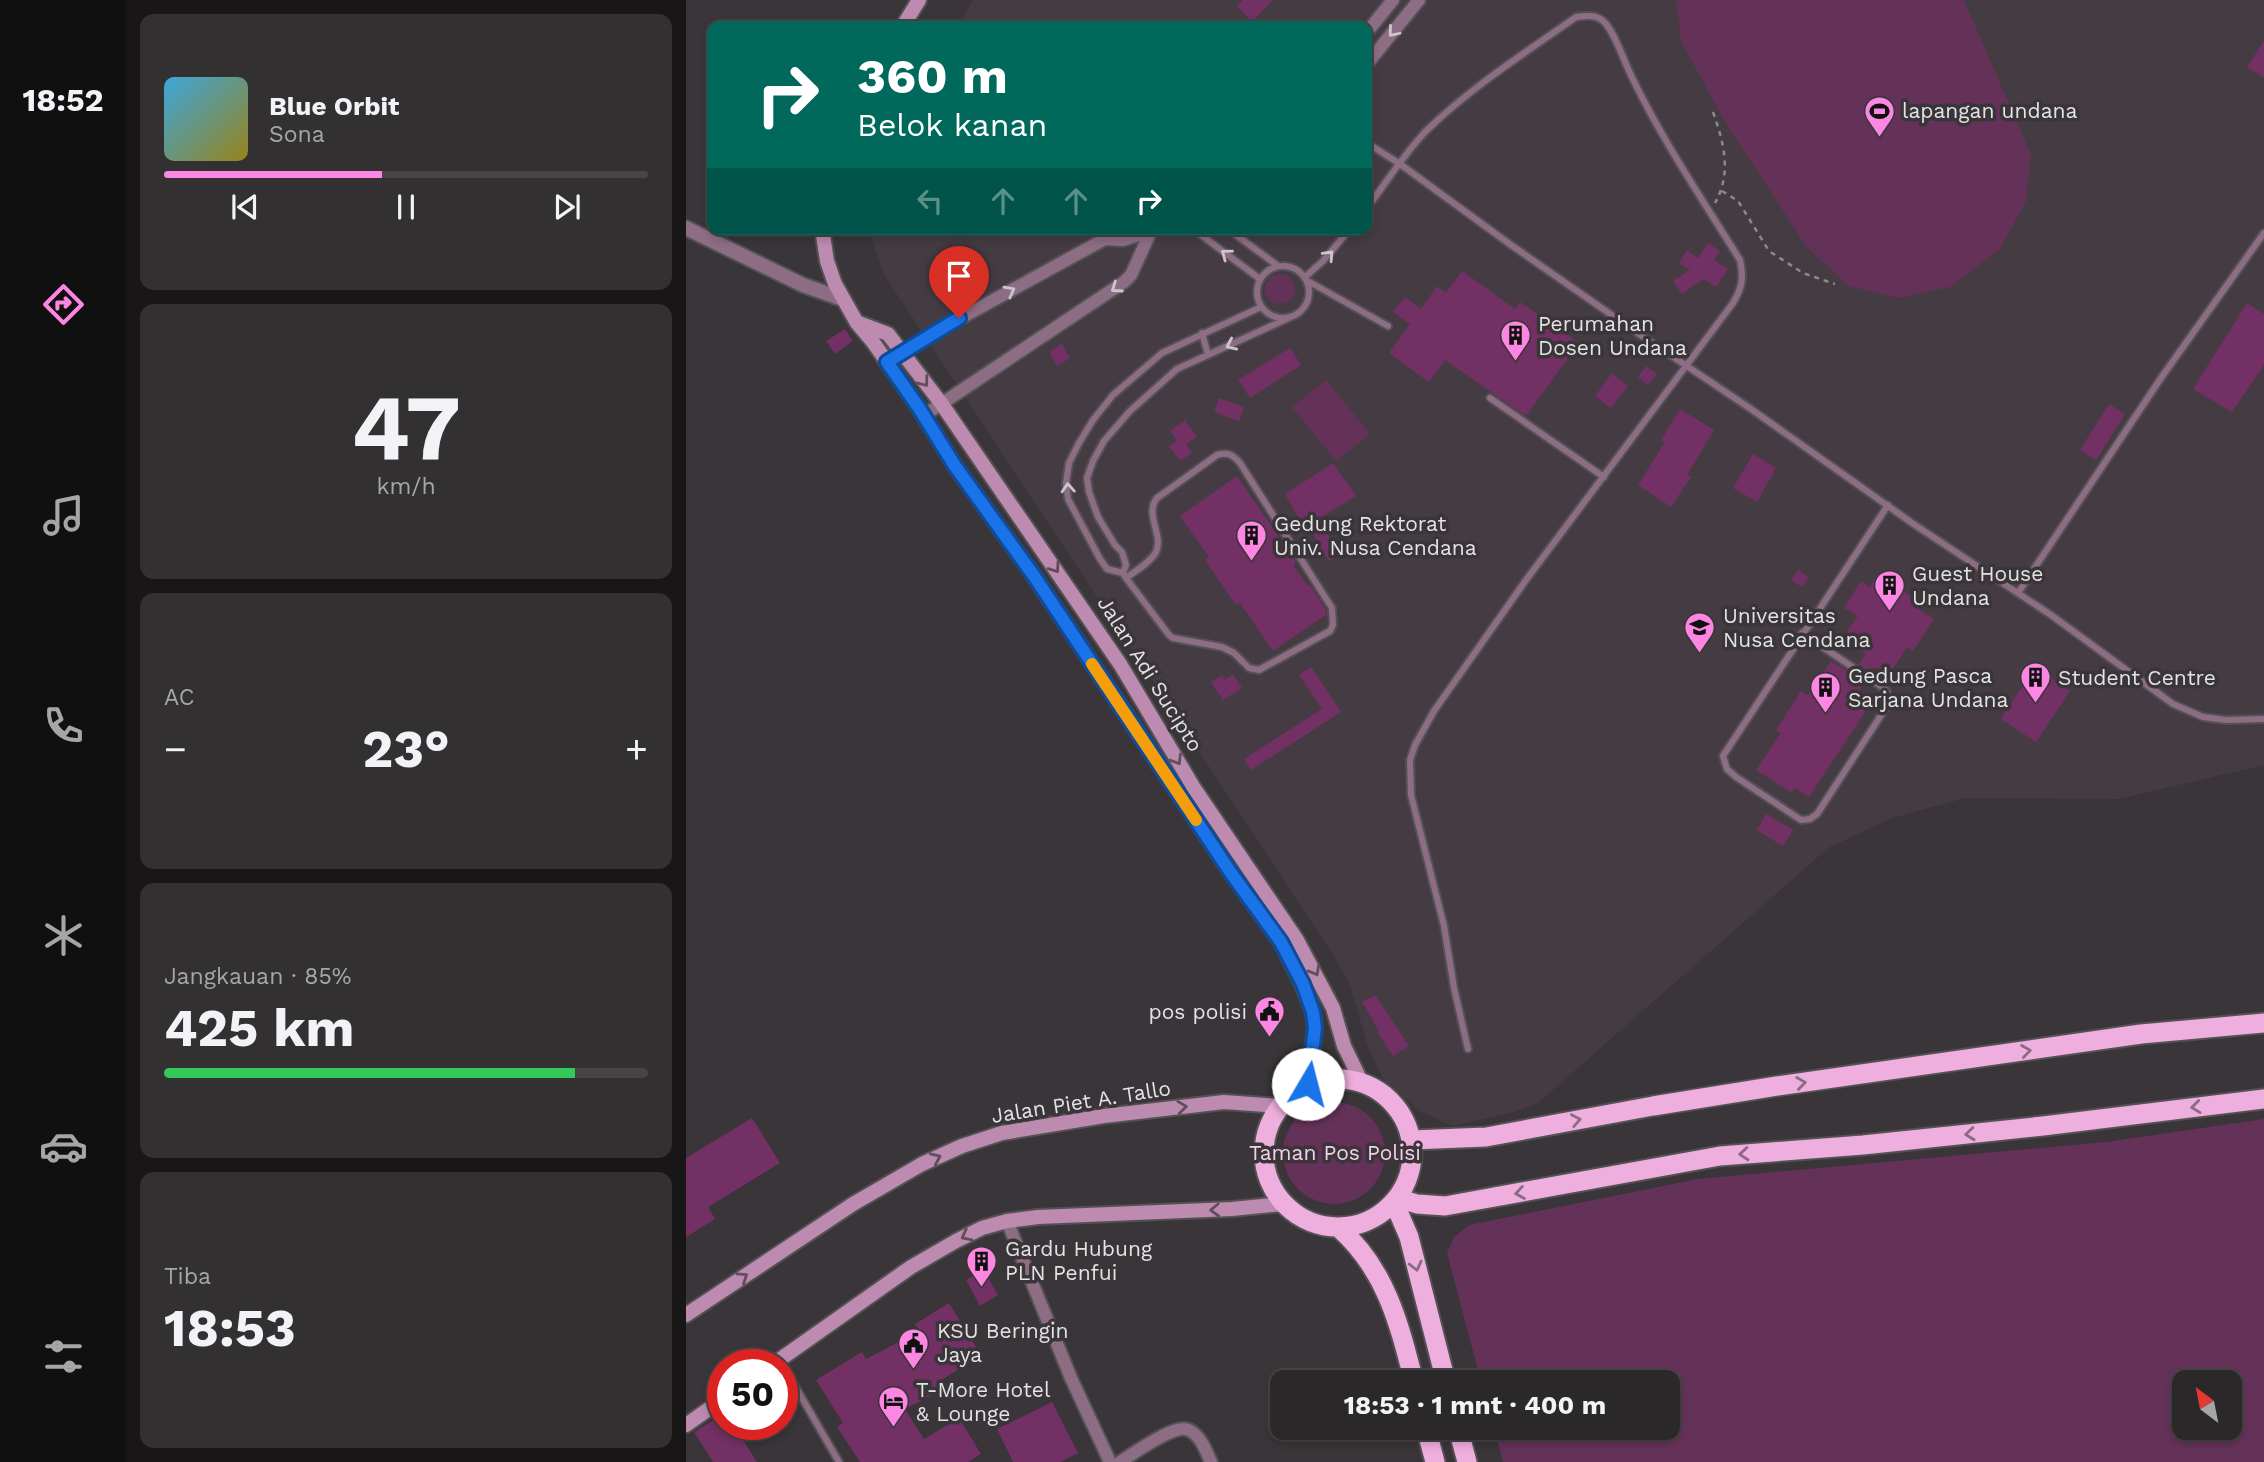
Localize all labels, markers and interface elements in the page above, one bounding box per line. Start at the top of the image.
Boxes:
one-way arrow [1389,23,1401,36]
text: 360 m [857,47,1008,105]
icon: right [742,49,833,140]
text: 18:52 [22,81,104,119]
text: Blue Orbit [269,91,399,121]
sports icon: lapangan undana [1862,94,1896,138]
place label: lapangan undana [1902,98,2078,123]
text: Belok kanan [857,106,1047,144]
text: Sona [269,121,325,148]
icon: left [911,182,949,220]
icon: ahead [984,182,1022,220]
icon: ahead [1057,182,1095,220]
icon: right [1130,182,1168,220]
icon: previous [226,188,264,226]
icon: pause [387,188,425,226]
icon: next [548,188,586,226]
pin [929,246,989,318]
one-way arrow [1221,250,1234,262]
one-way arrow [1320,250,1333,263]
icon: arrive [940,257,978,295]
one-way arrow [1111,279,1124,292]
icon: directions [39,280,88,329]
one-way arrow [1003,286,1015,299]
place label: Perumahan Dosen Undana [1538,311,1687,360]
building icon: Perumahan Dosen Undana [1498,319,1532,363]
one-way arrow [1226,337,1238,351]
text: 47 [351,374,461,481]
one-way arrow [916,374,929,387]
text: km/h [376,473,436,500]
one-way arrow [1060,482,1075,493]
icon: music [39,491,88,540]
place label: Gedung Rektorat Univ. Nusa Cendana [1274,511,1477,560]
building icon: Gedung Rektorat Univ. Nusa Cendana [1234,519,1268,563]
one-way arrow [1047,560,1059,573]
place label: Guest House Undana [1912,561,2043,610]
building icon: Guest House Undana [1872,569,1906,613]
street label: Jalan Adi Sucipto [1092,591,1208,756]
place label: Universitas Nusa Cendana [1723,603,1870,652]
school or university icon: Universitas Nusa Cendana [1683,611,1717,655]
building icon: Student Centre [2018,661,2052,705]
place label: Gedung Pasca Sarjana Undana [1848,663,2009,712]
place label: Student Centre [2058,665,2216,690]
building icon: Gedung Pasca Sarjana Undana [1808,671,1842,715]
text: AC [164,684,194,711]
icon: phone [39,701,88,750]
text: 23° [362,719,450,780]
text: − [164,727,187,771]
text: + [625,727,648,771]
one-way arrow [1169,752,1182,765]
icon: climate [39,911,88,960]
text: Jangkauan · 85% [164,963,352,990]
one-way arrow [1307,964,1320,976]
public building icon: pos polisi [1253,995,1287,1039]
text: 425 km [164,998,354,1059]
place label: pos polisi [1149,999,1247,1024]
one-way arrow [2020,1044,2032,1059]
position arrow [1271,1047,1345,1121]
street label: Jalan Piet A. Tallo [989,1075,1172,1128]
one-way arrow [1795,1075,1807,1090]
one-way arrow [2190,1099,2202,1114]
one-way arrow [1176,1100,1187,1115]
one-way arrow [1570,1113,1582,1128]
icon: car [39,1122,88,1171]
one-way arrow [1965,1126,1976,1141]
park label: Taman Pos Polisi [1249,1140,1421,1165]
one-way arrow [1738,1146,1749,1161]
one-way arrow [929,1152,941,1166]
one-way arrow [1514,1184,1526,1199]
one-way arrow [1209,1202,1220,1217]
one-way arrow [961,1228,973,1242]
place label: Gardu Hubung PLN Penfui [1005,1236,1153,1285]
building icon: Gardu Hubung PLN Penfui [965,1244,999,1288]
one-way arrow [1408,1260,1422,1272]
text: Tiba [164,1263,211,1290]
one-way arrow [735,1273,748,1285]
text: 18:53 [164,1298,296,1359]
place label: KSU Beringin Jaya [937,1318,1069,1367]
public building icon: KSU Beringin Jaya [897,1326,931,1370]
icon: filters [39,1332,88,1381]
speed limit sign: 50 [707,1349,798,1440]
north arrow [2172,1370,2242,1440]
map controls [2172,1370,2242,1440]
place label: T-More Hotel & Lounge [916,1377,1051,1426]
hotel icon: T-More Hotel & Lounge [876,1385,910,1429]
text: 18:53 · 1 mnt · 400 m [1344,1390,1606,1420]

